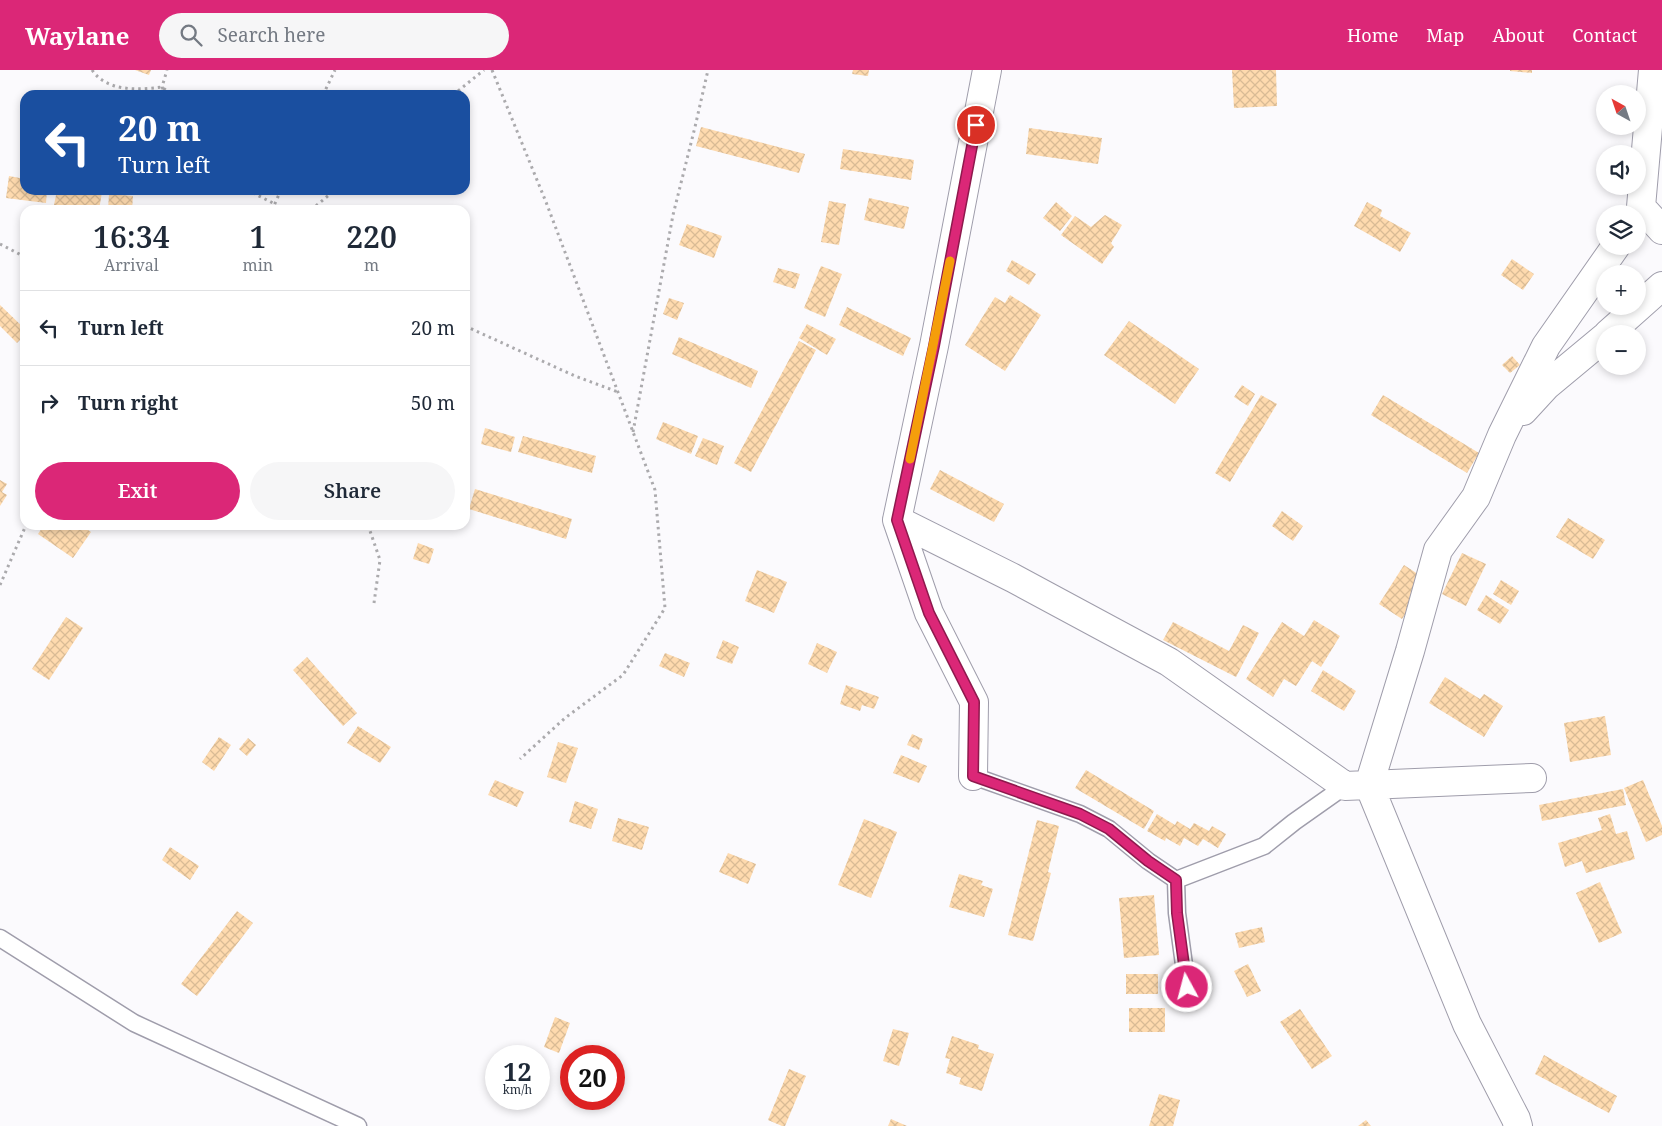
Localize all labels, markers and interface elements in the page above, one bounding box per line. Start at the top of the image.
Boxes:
search box [159,13,509,58]
text: Waylane [25,19,129,52]
icon: search [177,21,205,49]
text: Search here [217,22,325,48]
text: Home [1347,23,1398,47]
text: Map [1426,23,1464,47]
text: About [1492,23,1544,47]
text: Contact [1572,23,1637,47]
north arrow [1596,85,1646,135]
map controls [1596,85,1646,375]
text: 20 m [118,104,201,151]
pin [955,104,997,146]
icon: left [35,110,100,175]
icon: arrive [962,111,990,139]
button: sound [1596,145,1646,195]
text: Turn left [118,149,210,179]
button: layers [1596,205,1646,255]
text: 16:34 [93,216,170,257]
text: 1 [249,216,266,257]
text: 220 [346,216,397,257]
text: Arrival [104,254,159,276]
text: min [243,254,273,276]
text: m [364,254,379,276]
button: + [1596,265,1646,315]
icon: left [35,314,63,342]
text: Turn left [78,315,164,341]
text: 20 m [411,315,455,341]
button: − [1596,325,1646,375]
icon: right [35,389,63,417]
text: Turn right [78,390,178,416]
text: 50 m [411,390,455,416]
button: Exit [35,462,240,520]
button: Share [250,462,455,520]
position arrow [1160,960,1212,1012]
speed limit sign: 20 [560,1045,625,1110]
text: 12 [503,1054,532,1088]
text: km/h [503,1081,532,1098]

